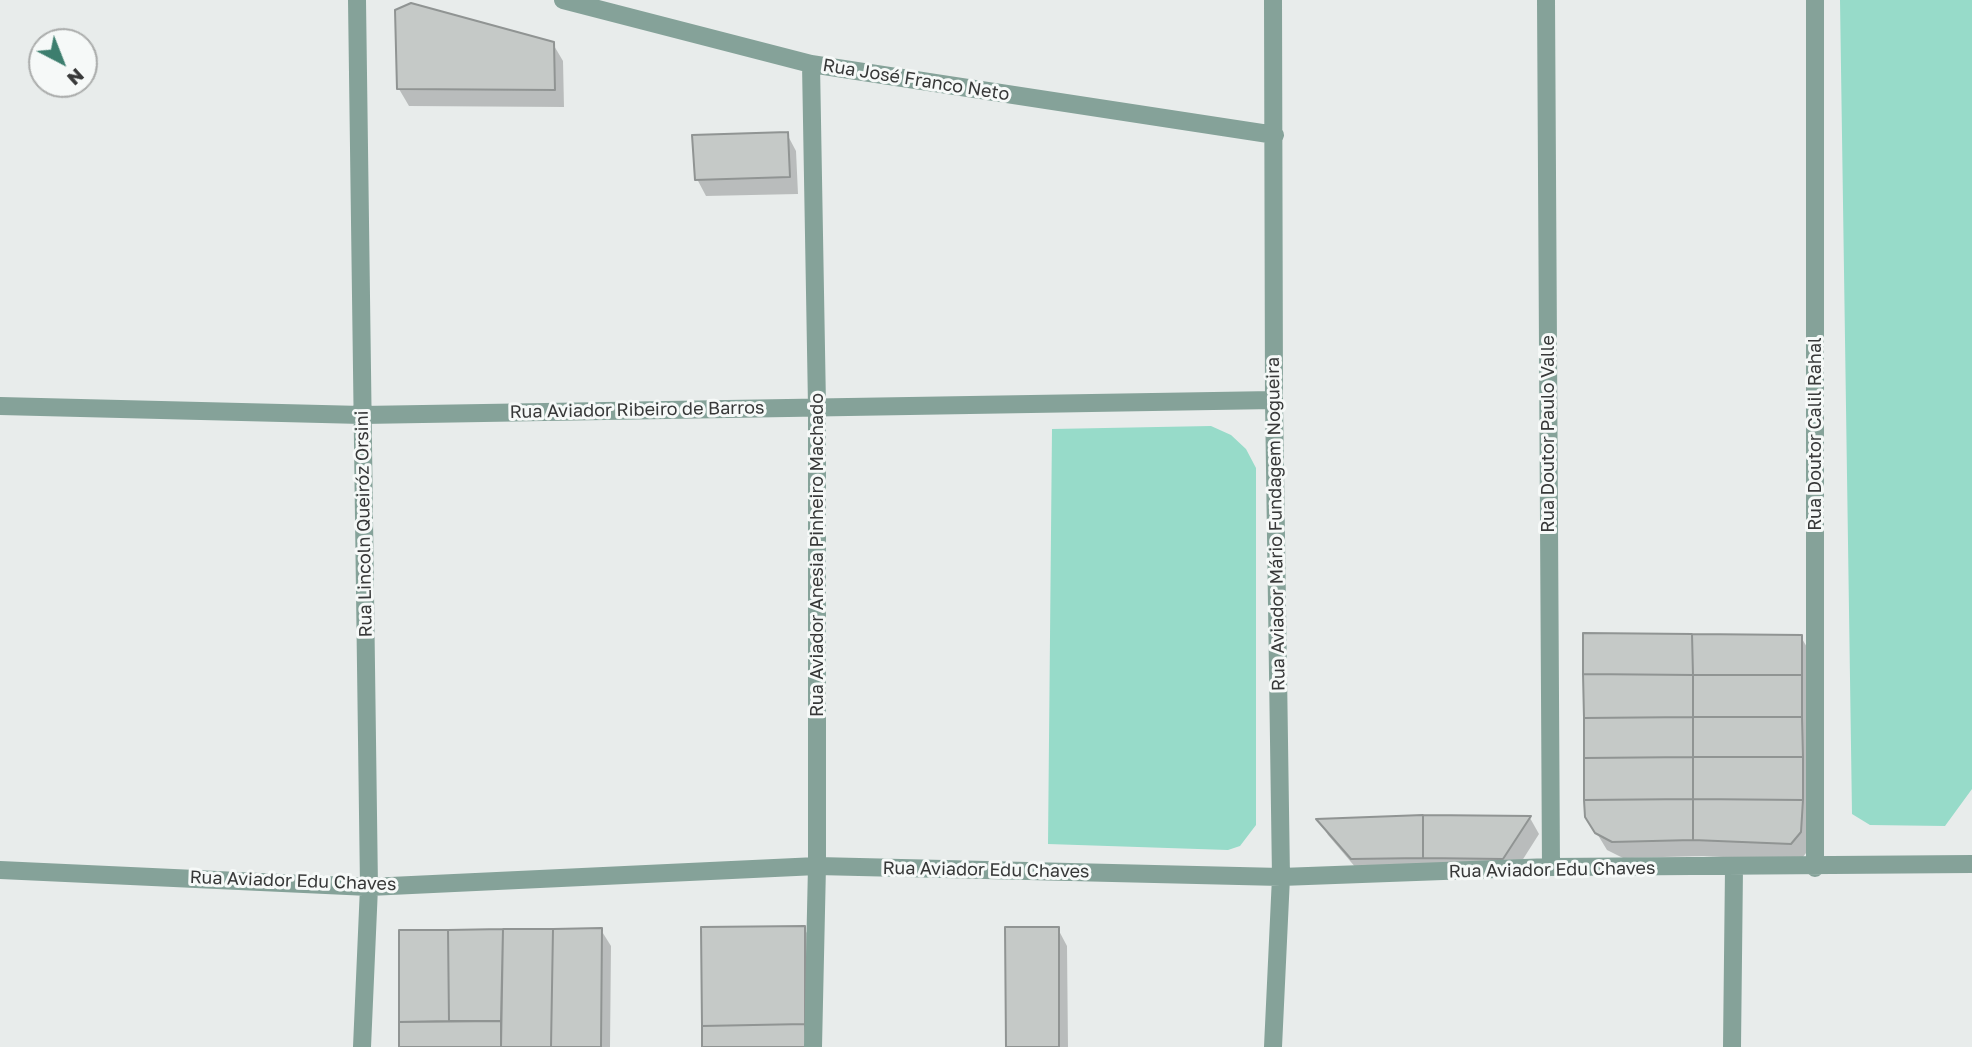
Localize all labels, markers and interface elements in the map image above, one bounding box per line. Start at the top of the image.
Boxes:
north arrow [28,28,98,98]
street label: Rua José Franco Neto [821,55,1011,105]
text: N [63,64,89,91]
street label: Rua Doutor Paulo Valle [1537,335,1559,533]
street label: Rua Doutor Calil Rahal [1804,337,1826,531]
street label: Rua Aviador Mário Fundagem Nogueira [1262,357,1290,691]
street label: Rua Aviador Anesia Pinheiro Machado [806,393,828,717]
street label: Rua Aviador Ribeiro de Barros [509,397,765,423]
street label: Rua Lincoln Queiróz Orsini [351,410,377,638]
street label: Rua Aviador Edu Chaves [882,857,1090,883]
street label: Rua Aviador Edu Chaves [1448,857,1656,883]
street label: Rua Aviador Edu Chaves [189,867,397,895]

